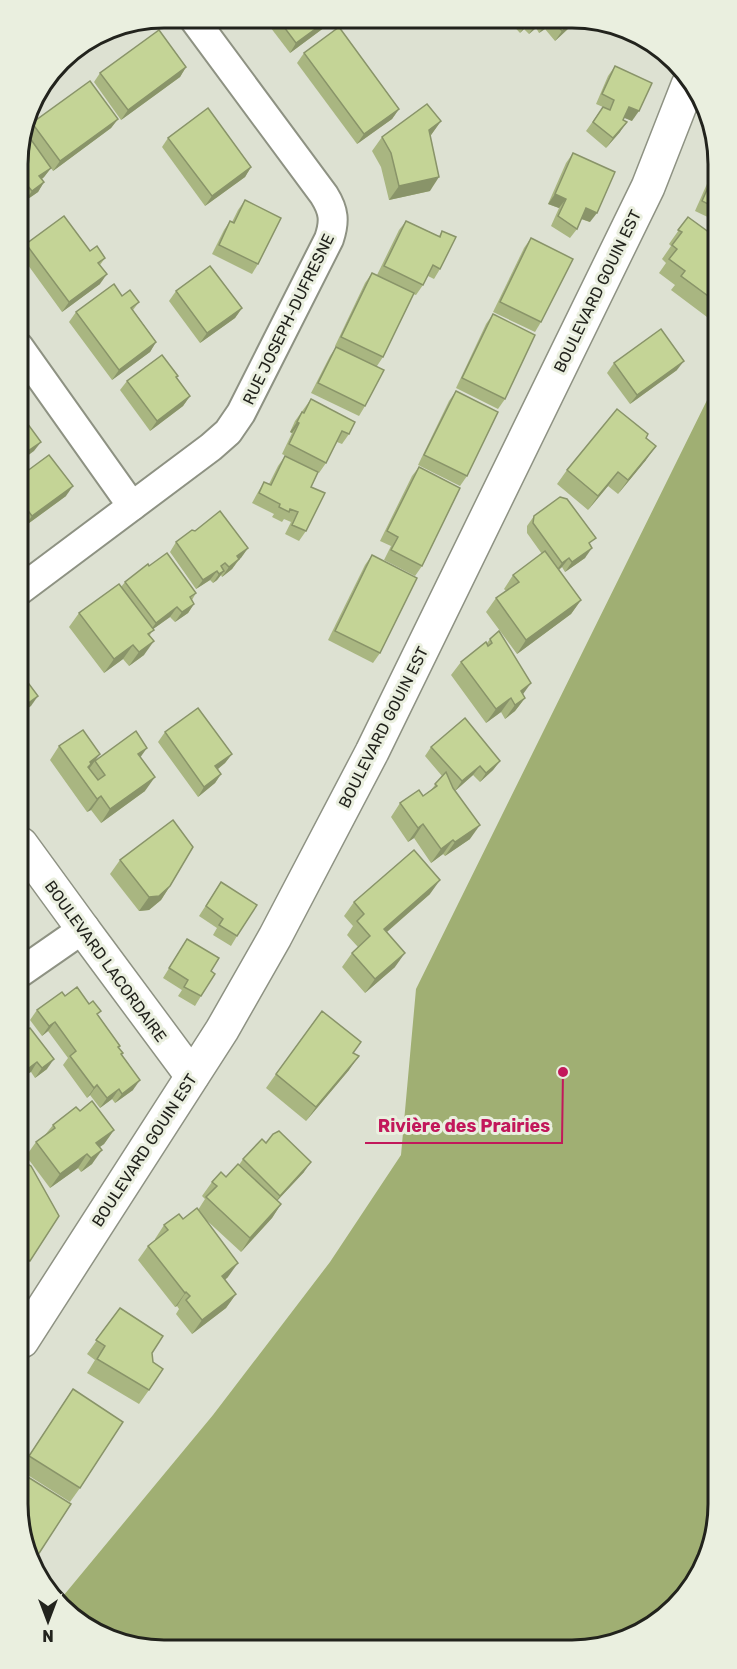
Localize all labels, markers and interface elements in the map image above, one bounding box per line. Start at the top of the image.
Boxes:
street label: BOULEVARD GOUIN EST [550,207,645,376]
street label: RUE JOSEPH-DUFRESNE [239,231,338,408]
street label: BOULEVARD GOUIN EST [335,643,432,811]
street label: BOULEVARD LACORDAIRE [41,877,171,1046]
street label: BOULEVARD GOUIN EST [88,1070,201,1230]
callout: Rivière des Prairies [365,1107,562,1143]
text: Rivière des Prairies [378,1115,550,1137]
north arrow [18,1591,78,1651]
text: N [42,1626,54,1645]

